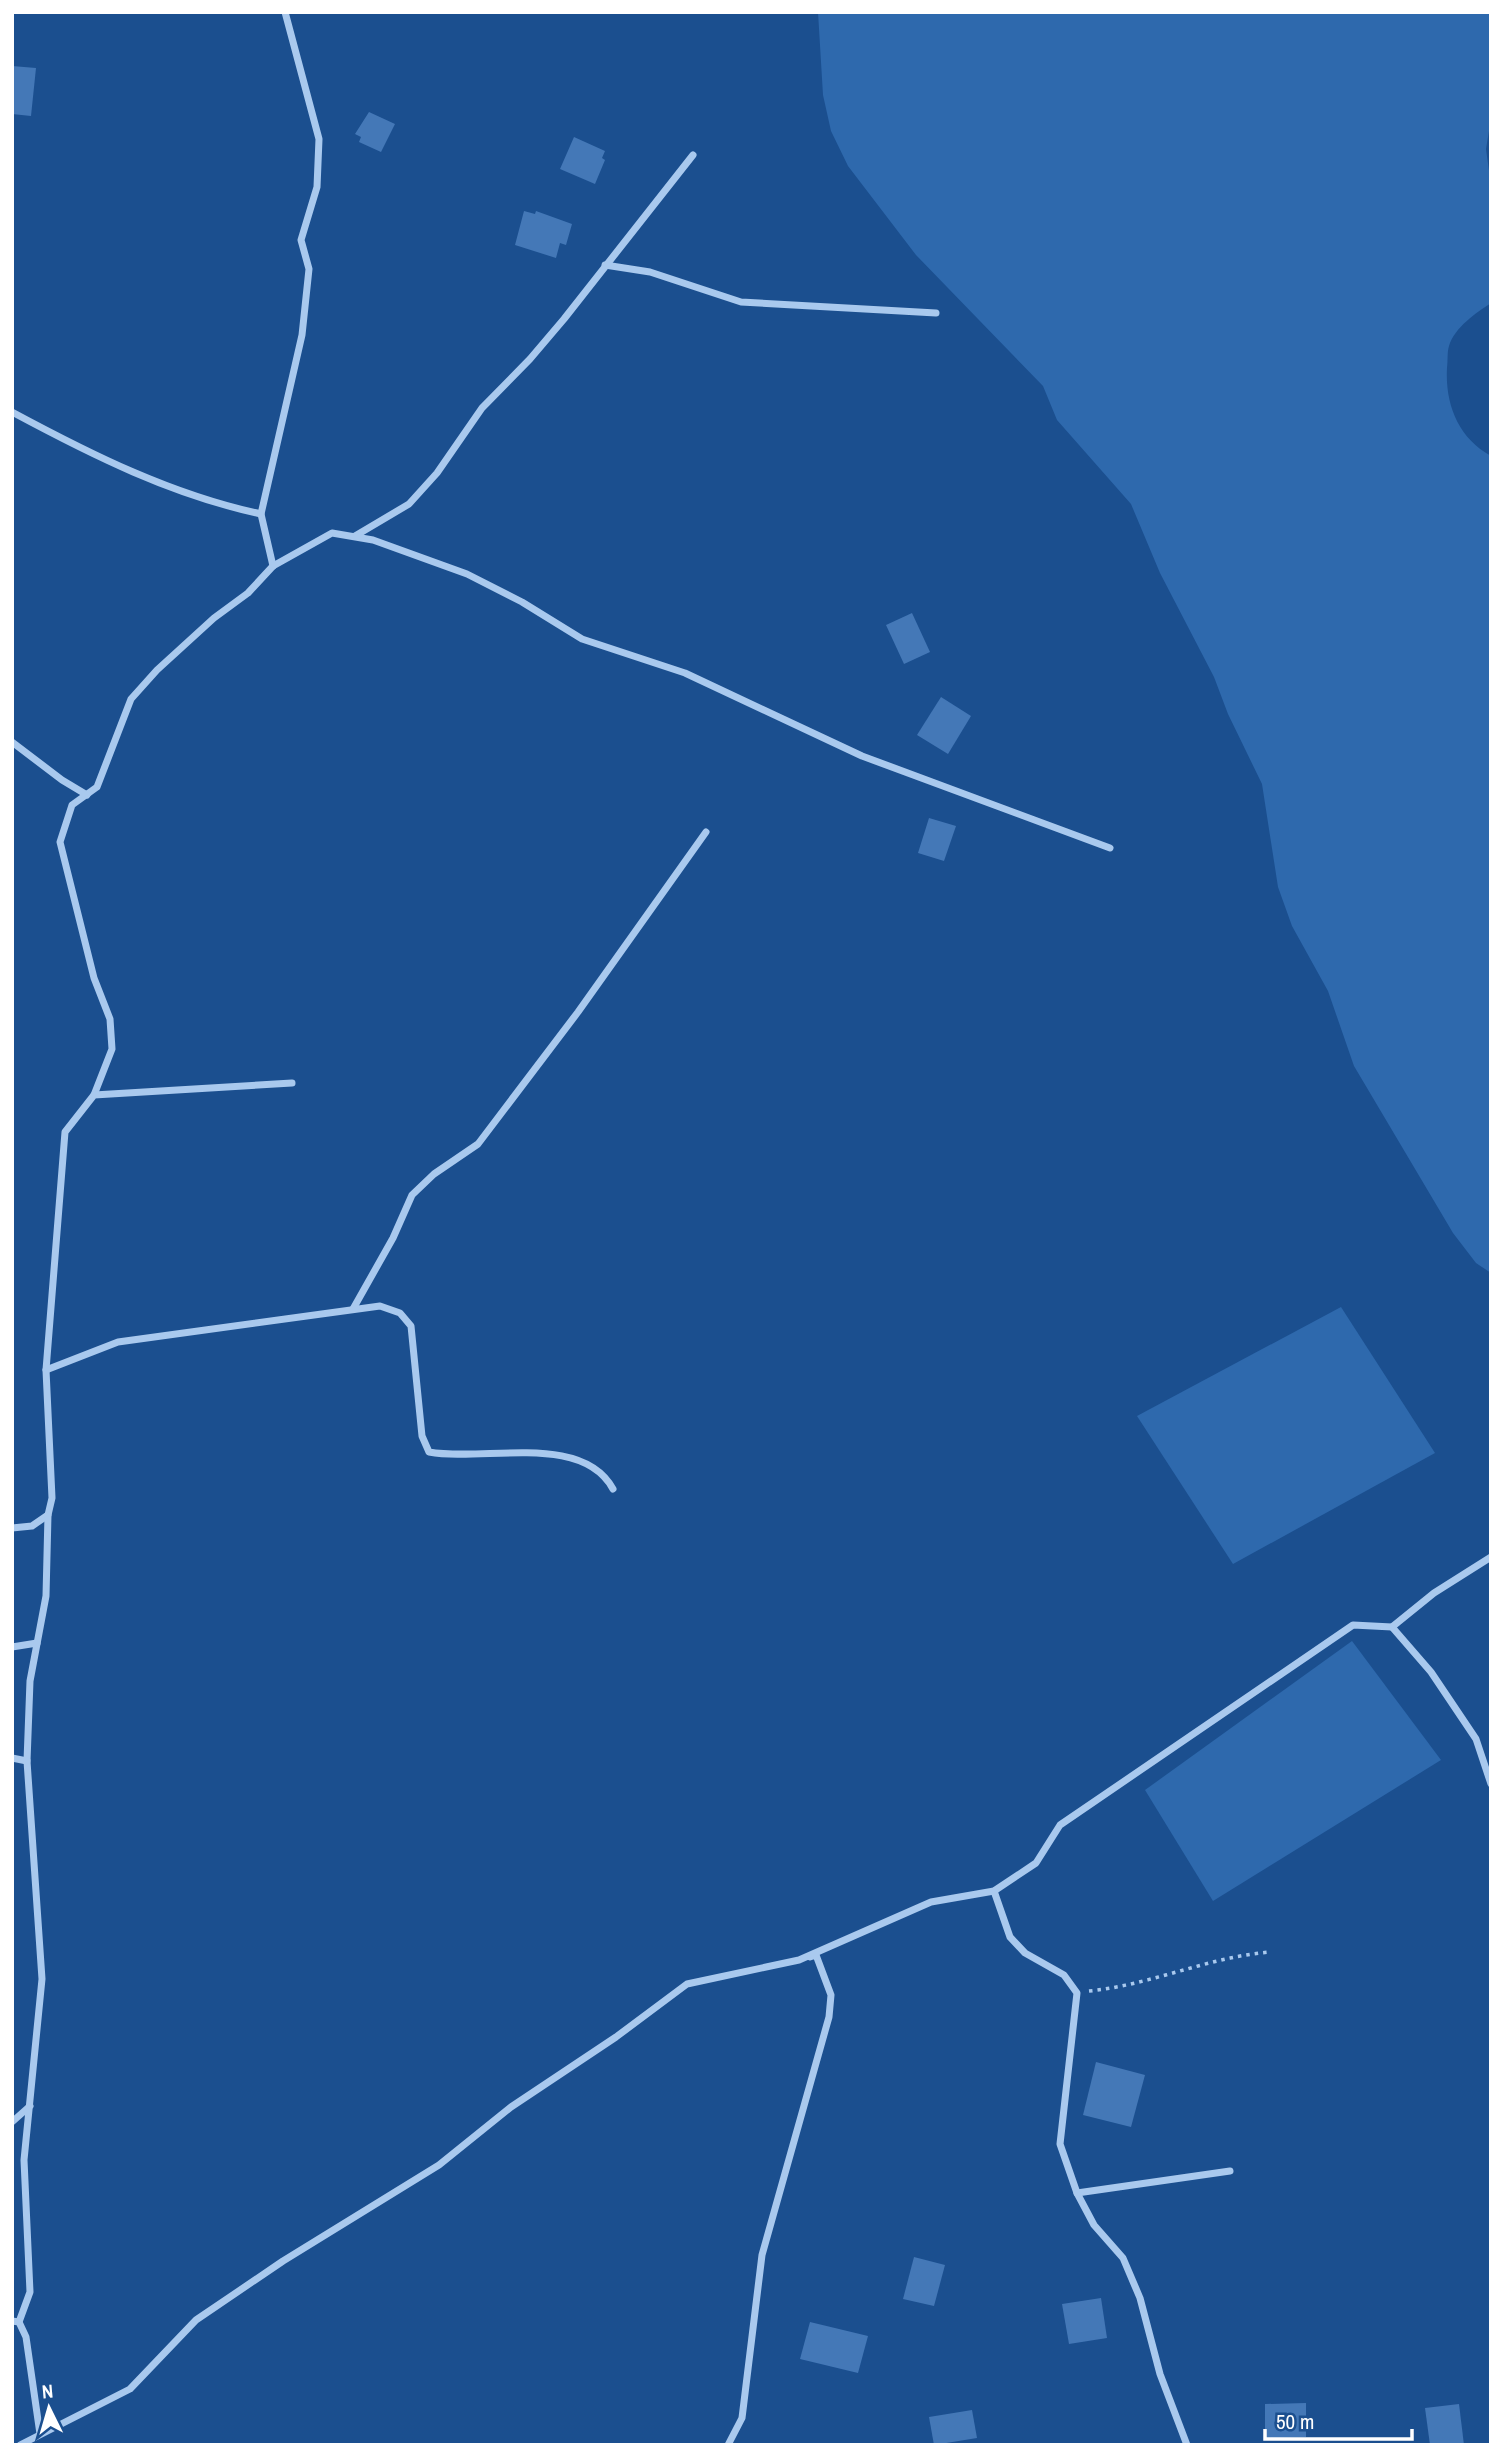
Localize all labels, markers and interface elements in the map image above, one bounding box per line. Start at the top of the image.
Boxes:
north arrow [14,2373,84,2443]
text: N [41,2378,54,2405]
scale bar [1265,2398,1412,2442]
text: 50 m [1276,2407,1314,2436]

